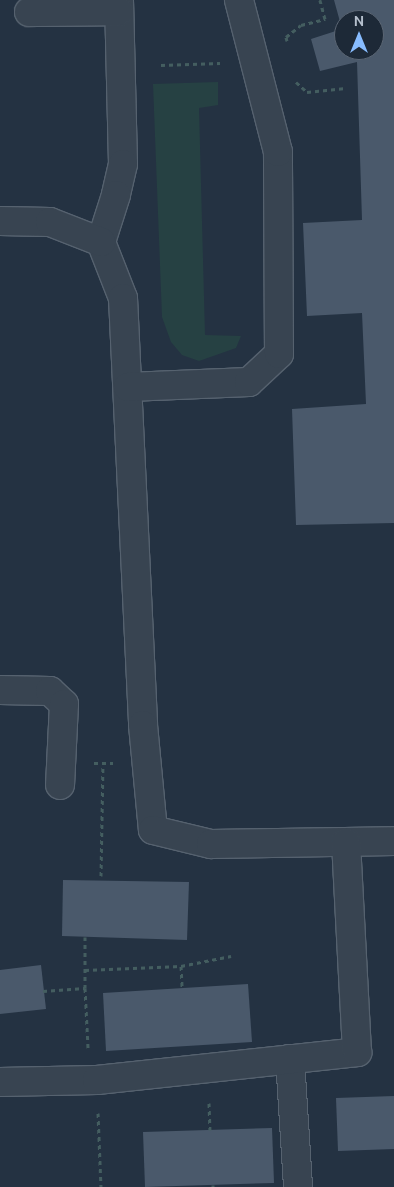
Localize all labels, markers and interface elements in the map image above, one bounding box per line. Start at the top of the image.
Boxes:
north arrow [334,10,384,60]
text: N [354,13,364,29]

